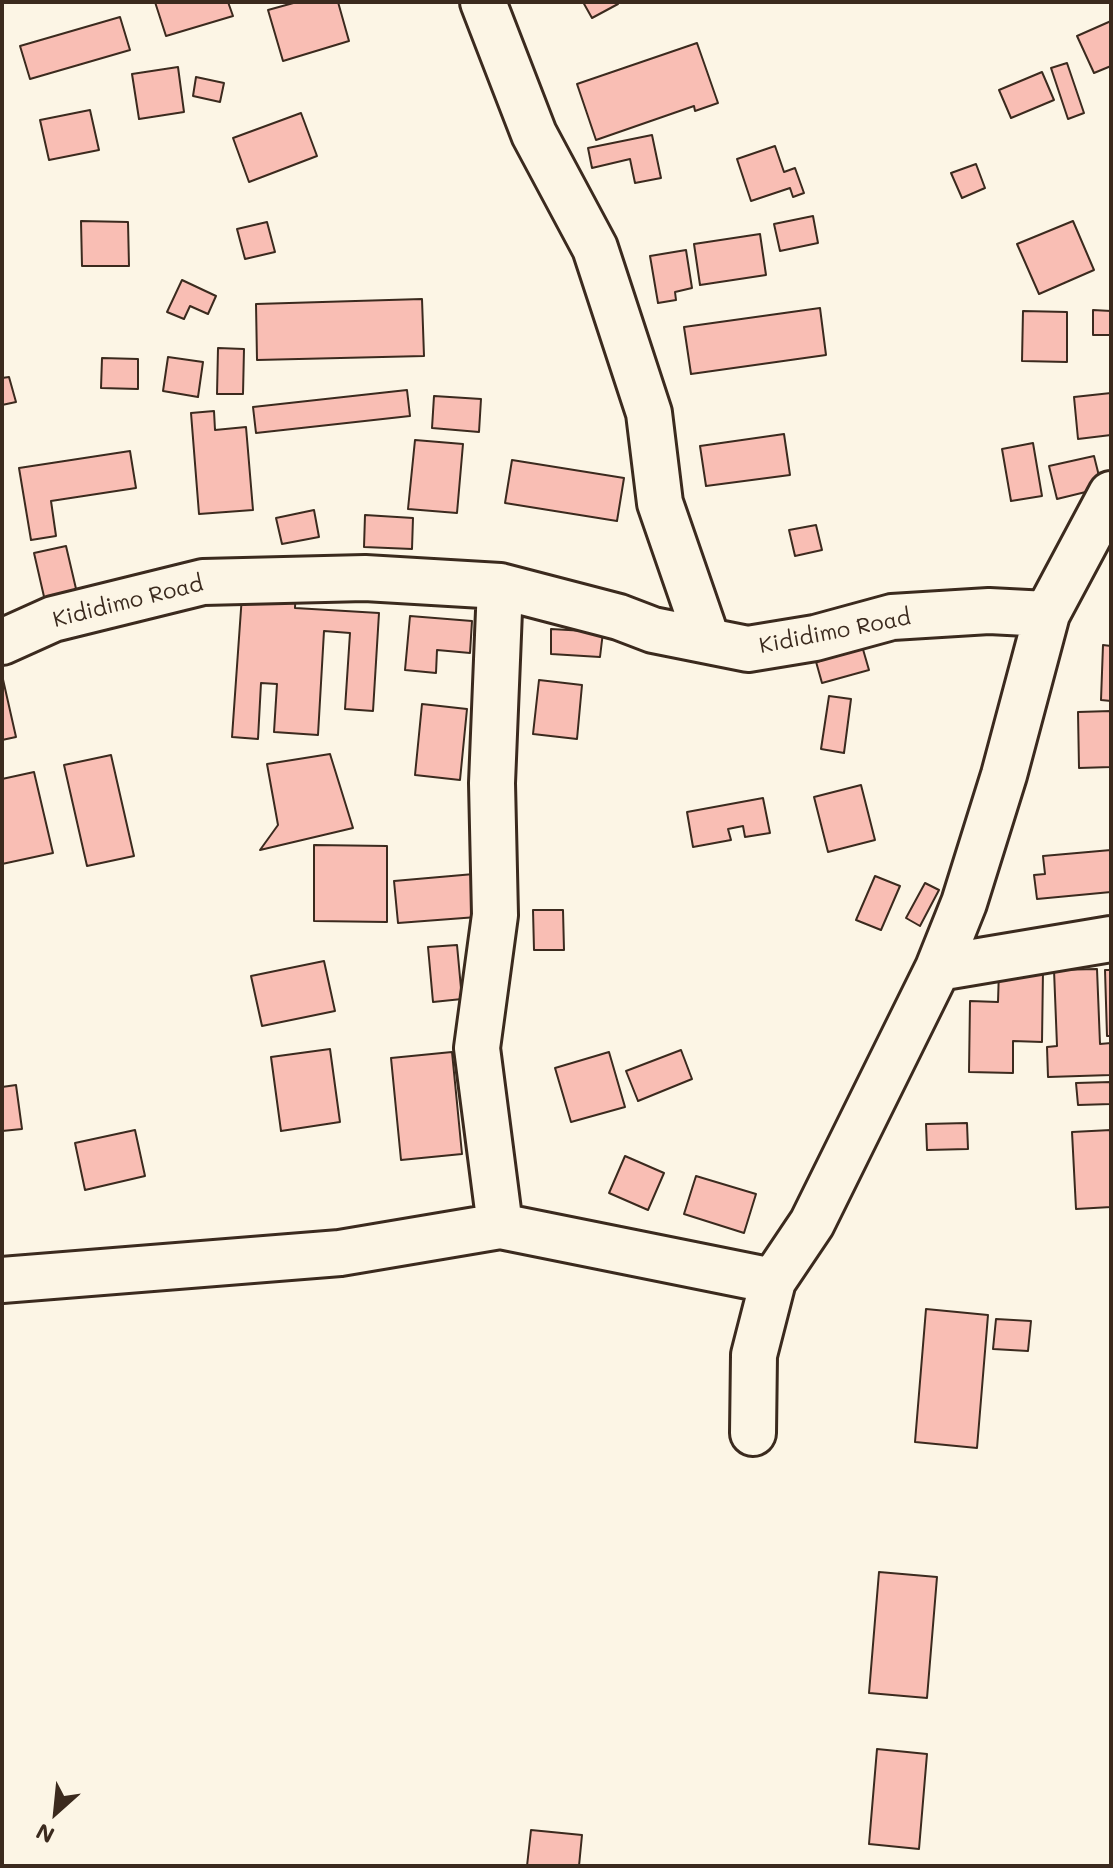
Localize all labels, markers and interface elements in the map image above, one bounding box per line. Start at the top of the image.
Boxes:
street label: Kididimo Road [50,571,206,633]
street label: Kididimo Road [757,604,913,660]
north arrow [16,1772,96,1852]
text: N [31,1817,59,1851]

